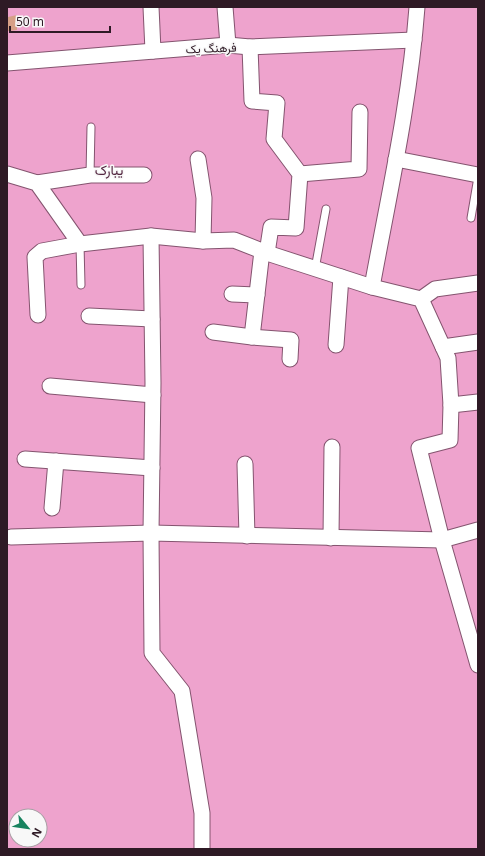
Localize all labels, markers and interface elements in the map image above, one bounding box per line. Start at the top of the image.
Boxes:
scale bar [10,8,110,34]
text: 50 m [16,13,44,30]
street label: فرهنگ یک [185,39,237,57]
district label: یبارک [95,160,123,179]
north arrow [8,808,48,848]
text: N [28,826,46,841]

